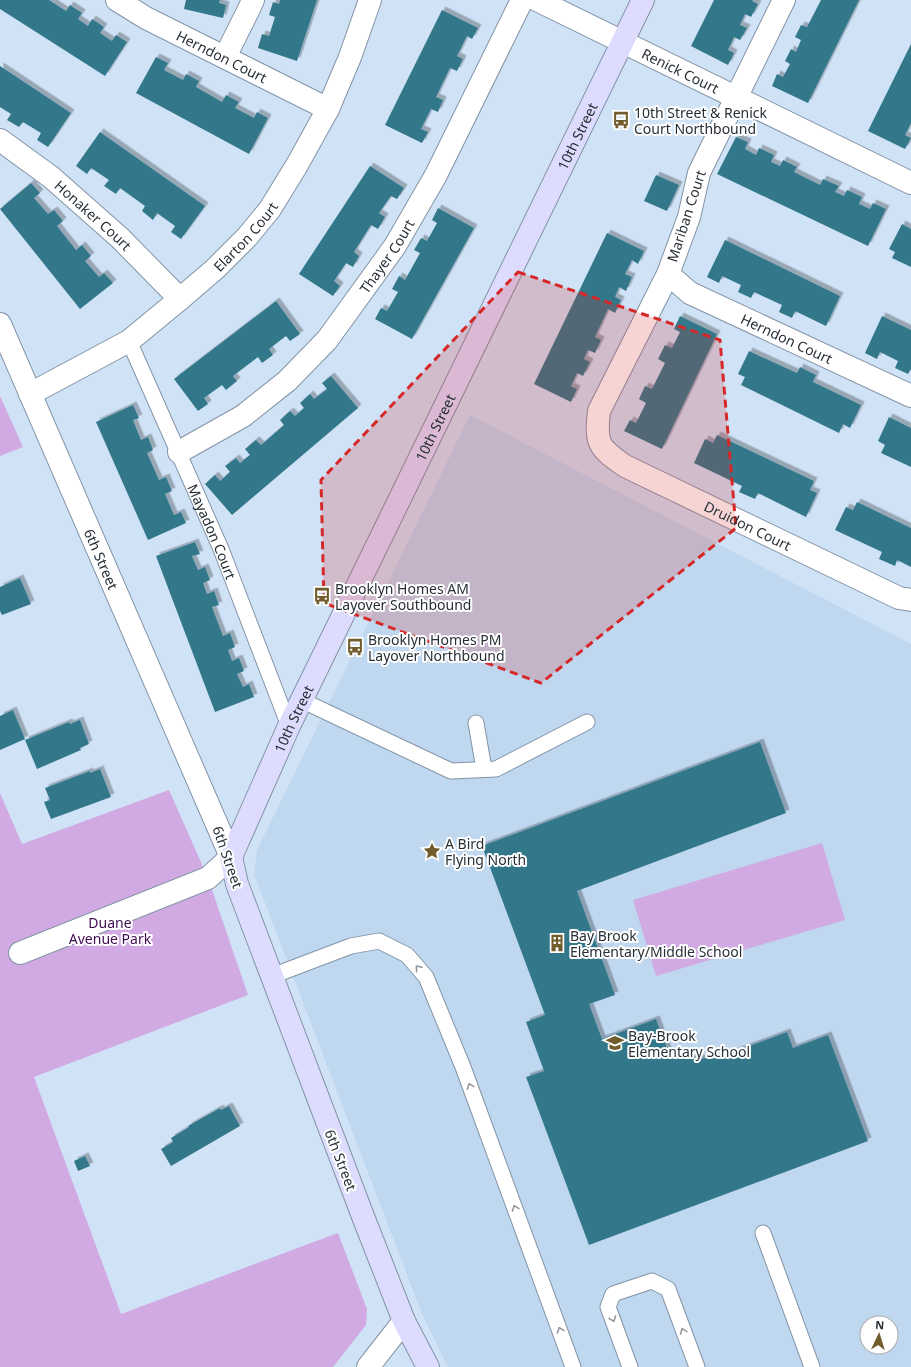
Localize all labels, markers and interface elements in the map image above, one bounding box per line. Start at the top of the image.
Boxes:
street label: Herndon Court [173,25,270,87]
street label: Renick Court [639,43,722,97]
street label: 10th Street [552,99,601,173]
place label: 10th Street & Renick Court Northbound [634,103,768,138]
bus stop icon: 10th Street & Renick Court Northbound [611,110,631,130]
street label: Mariban Court [662,168,710,264]
street label: Honaker Court [51,175,136,254]
street label: Elarton Court [209,198,282,275]
street label: Thayer Court [355,215,418,297]
street label: Herndon Court [738,309,836,368]
street label: 10th Street [410,390,459,464]
street label: Mayadon Court [184,481,241,582]
street label: Druidon Court [701,496,795,554]
street label: 6th Street [80,526,123,592]
place label: Brooklyn Homes AM Layover Southbound [335,579,471,614]
bus stop icon: Brooklyn Homes AM Layover Southbound [312,586,332,606]
place label: Brooklyn Homes PM Layover Northbound [368,630,505,665]
bus stop icon: Brooklyn Homes PM Layover Northbound [345,637,365,657]
street label: 10th Street [269,682,317,755]
street label: 6th Street [209,823,247,891]
place label: A Bird Flying North [445,834,526,869]
place icon: A Bird Flying North [422,841,442,861]
park label: Duane Avenue Park [69,913,152,948]
place label: Bay Brook Elementary/Middle School [570,926,742,961]
building icon: Bay Brook Elementary/Middle School [547,933,567,953]
one-way arrow [416,965,423,972]
place label: Bay-Brook Elementary School [628,1026,750,1061]
school or university icon: Bay-Brook Elementary School [605,1033,625,1053]
one-way arrow [466,1083,474,1090]
street label: 6th Street [321,1127,361,1193]
one-way arrow [511,1205,519,1212]
north arrow [859,1315,899,1355]
one-way arrow [608,1316,616,1323]
text: N [875,1317,885,1332]
one-way arrow [556,1327,564,1334]
one-way arrow [680,1327,688,1334]

